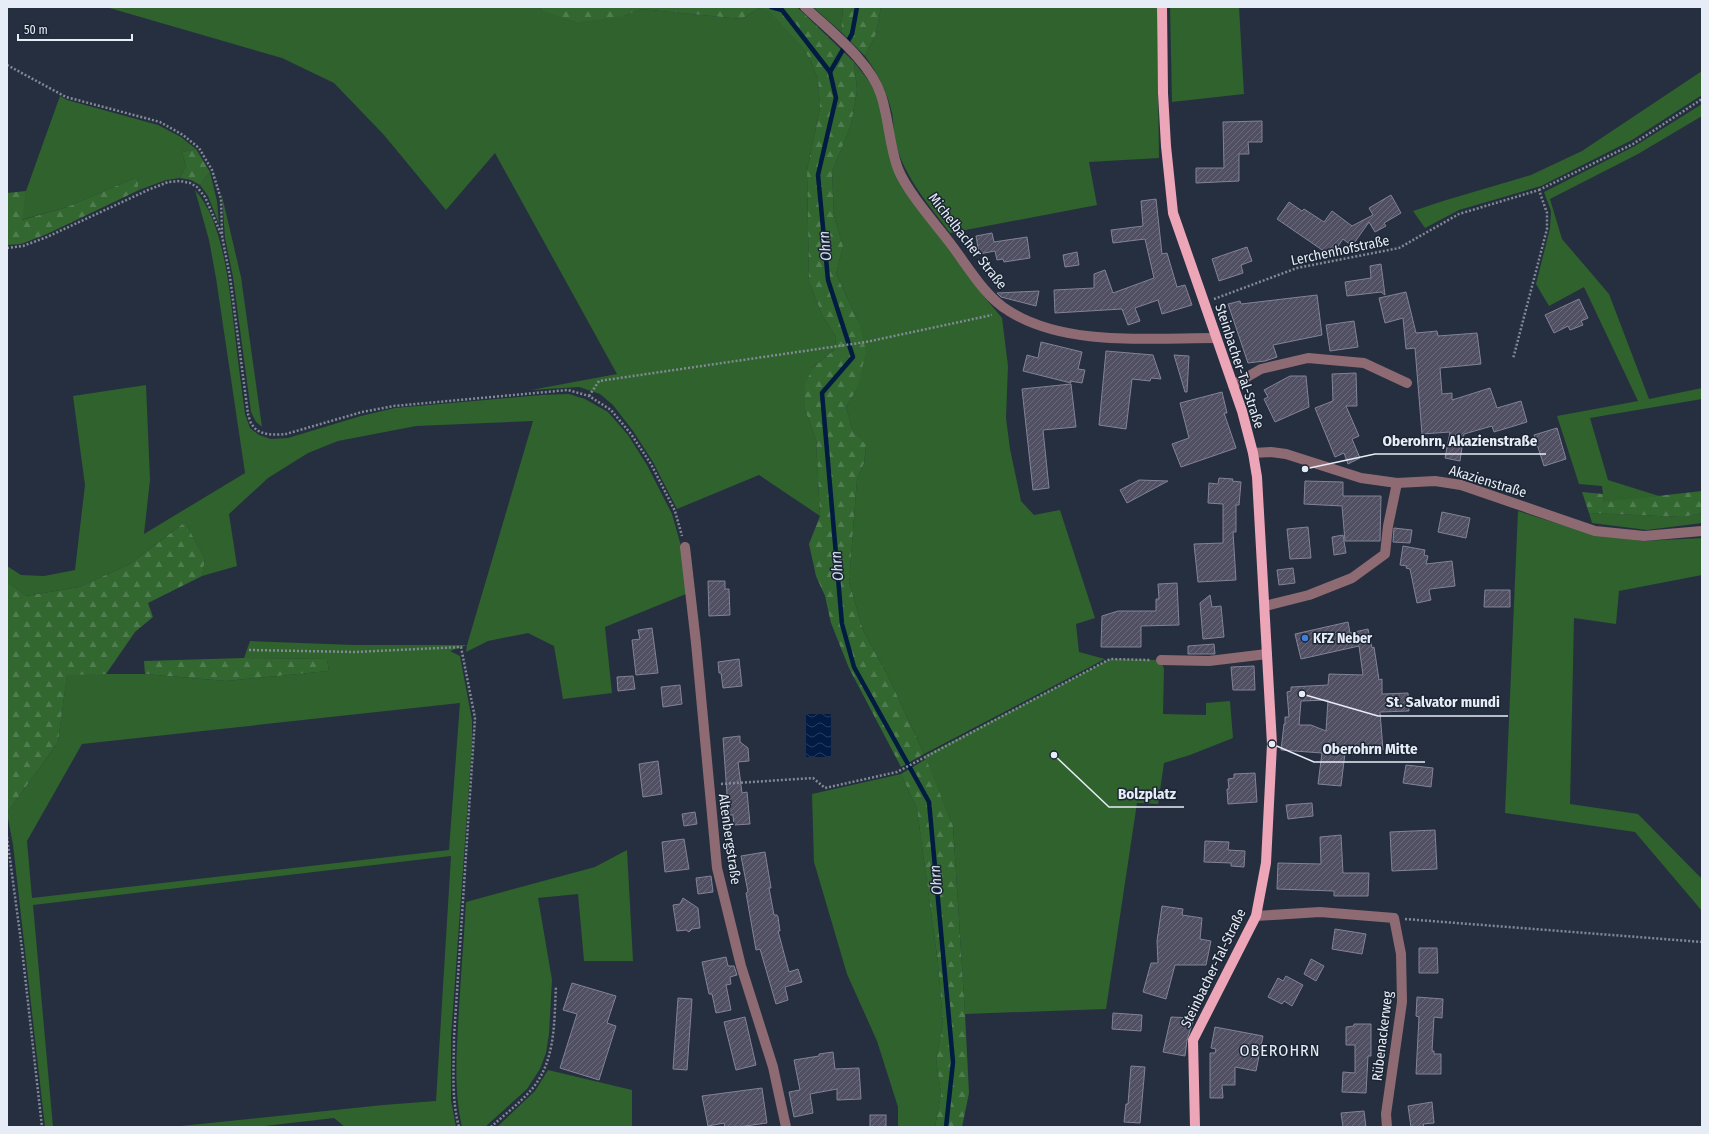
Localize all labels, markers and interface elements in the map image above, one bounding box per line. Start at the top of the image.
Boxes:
scale bar [18,16,132,42]
text: 50 m [24,23,48,37]
street label: Michelbacher Straße [925,190,1010,293]
water label: Ohrn [815,230,835,262]
street label: Lerchenhofstraße [1289,232,1391,269]
street label: Steinbacher-Tal-Straße [1211,302,1268,431]
callout: Oberohrn, Akazienstraße [1375,427,1546,454]
text: Oberohrn, Akazienstraße [1383,432,1538,450]
street label: Akazienstraße [1447,462,1529,501]
water label: Ohrn [827,550,847,582]
place label: KFZ Neber [1313,630,1373,647]
marker: KFZ Neber [1300,633,1310,643]
callout: St. Salvator mundi [1378,689,1508,716]
text: St. Salvator mundi [1386,693,1500,711]
callout: Oberohrn Mitte [1314,735,1425,762]
text: Oberohrn Mitte [1322,740,1418,758]
callout: Bolzplatz [1109,780,1184,807]
text: Bolzplatz [1118,785,1177,803]
street label: Altenbergstraße [715,793,744,886]
water label: Ohrn [926,864,946,896]
street label: Steinbacher-Tal-Straße [1177,906,1250,1031]
street label: Rübenackerweg [1369,990,1396,1082]
district label: OBEROHRN [1239,1041,1321,1060]

